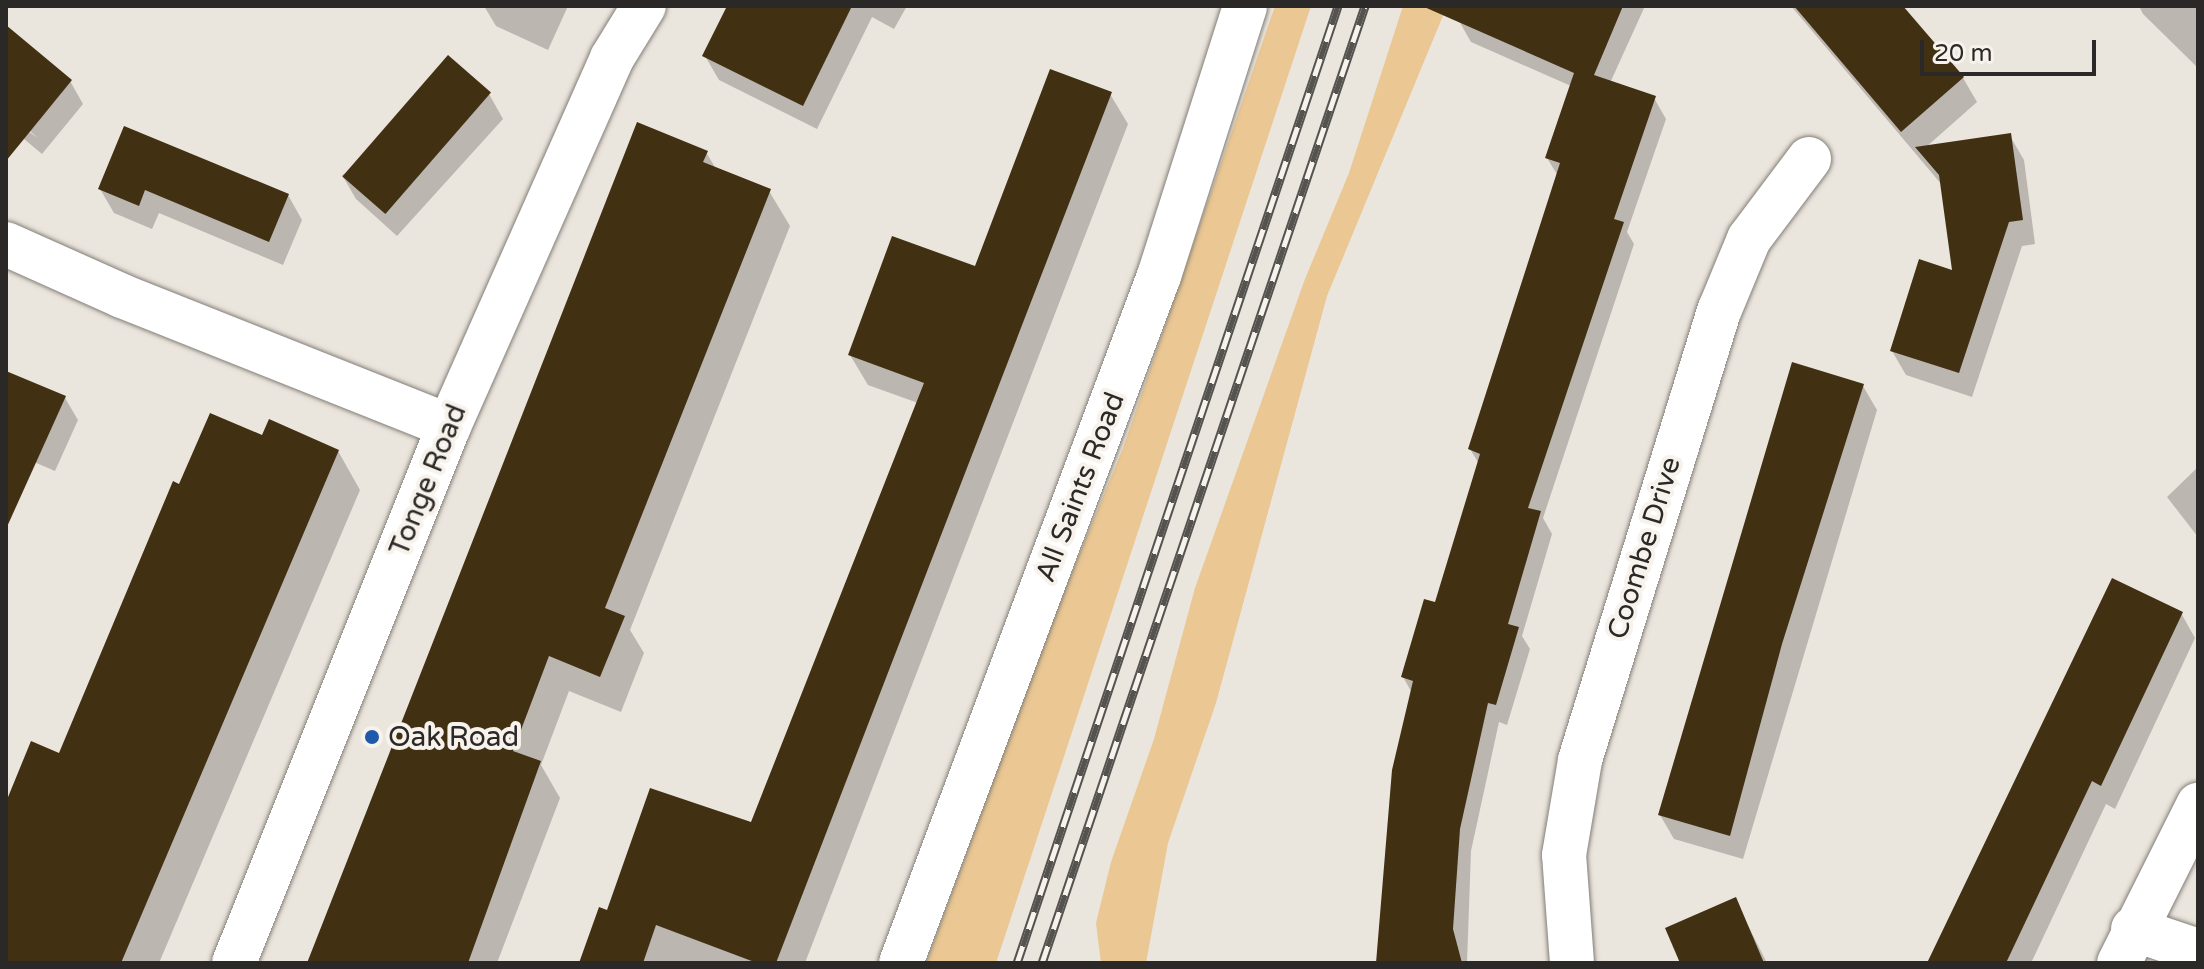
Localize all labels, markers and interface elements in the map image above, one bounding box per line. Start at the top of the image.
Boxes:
scale bar [1924,24,2100,74]
text: 20 m [1934,39,1992,68]
street label: All Saints Road [1028,387,1132,587]
street label: Tonge Road [382,399,474,561]
street label: Coombe Drive [1600,453,1688,643]
place label: Oak Road [388,720,519,754]
marker: Oak Road [363,728,381,746]

